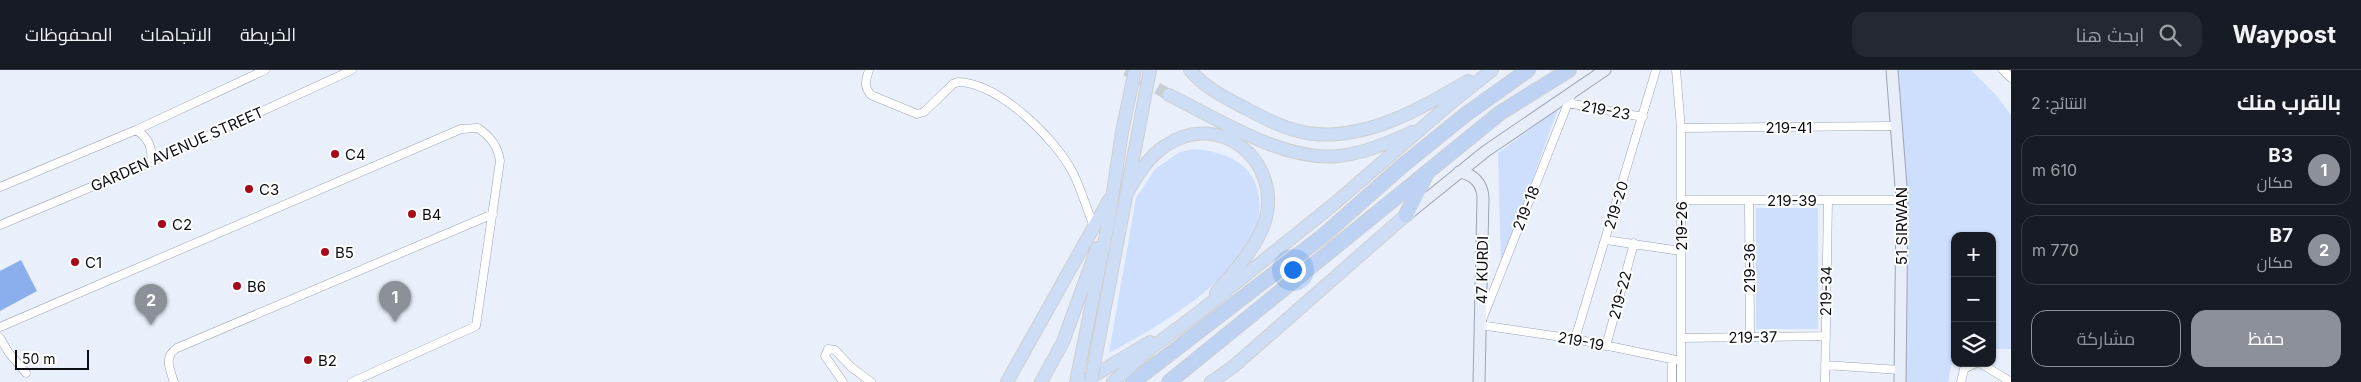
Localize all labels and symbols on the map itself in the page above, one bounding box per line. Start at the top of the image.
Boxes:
street label: 219-23 [1580,96,1632,124]
street label: GARDEN AVENUE STREET [88,102,266,196]
street label: 219-41 [1766,118,1812,137]
place label: C4 [345,145,366,164]
marker: C4 [329,148,341,160]
street label: 219-20 [1600,179,1632,231]
place label: C3 [259,180,279,199]
marker: C3 [243,183,255,195]
street label: 219-18 [1508,183,1544,233]
street label: 51 SIRWAN [1892,187,1911,265]
street label: 219-39 [1767,191,1817,210]
street label: 219-26 [1672,201,1691,251]
place label: B4 [422,205,442,224]
marker: B4 [406,208,418,220]
place label: C2 [172,215,192,234]
marker: C2 [156,218,168,230]
street label: 47 KURDI [1472,236,1492,304]
place label: B5 [335,243,354,262]
street label: 219-36 [1740,243,1759,293]
marker: B5 [319,246,331,258]
place label: C1 [85,253,102,272]
marker: C1 [69,256,81,268]
your location [1280,257,1306,283]
street label: 219-34 [1816,266,1836,316]
street label: 219-22 [1604,269,1636,321]
place label: B6 [247,277,266,296]
marker: B6 [231,280,243,292]
pin: 1 [379,281,411,322]
pin: 2 [135,284,167,325]
street label: 219-19 [1556,327,1606,355]
street label: 219-37 [1728,327,1778,347]
scale bar [15,347,89,370]
place label: B2 [318,351,337,370]
marker: B2 [302,354,314,366]

